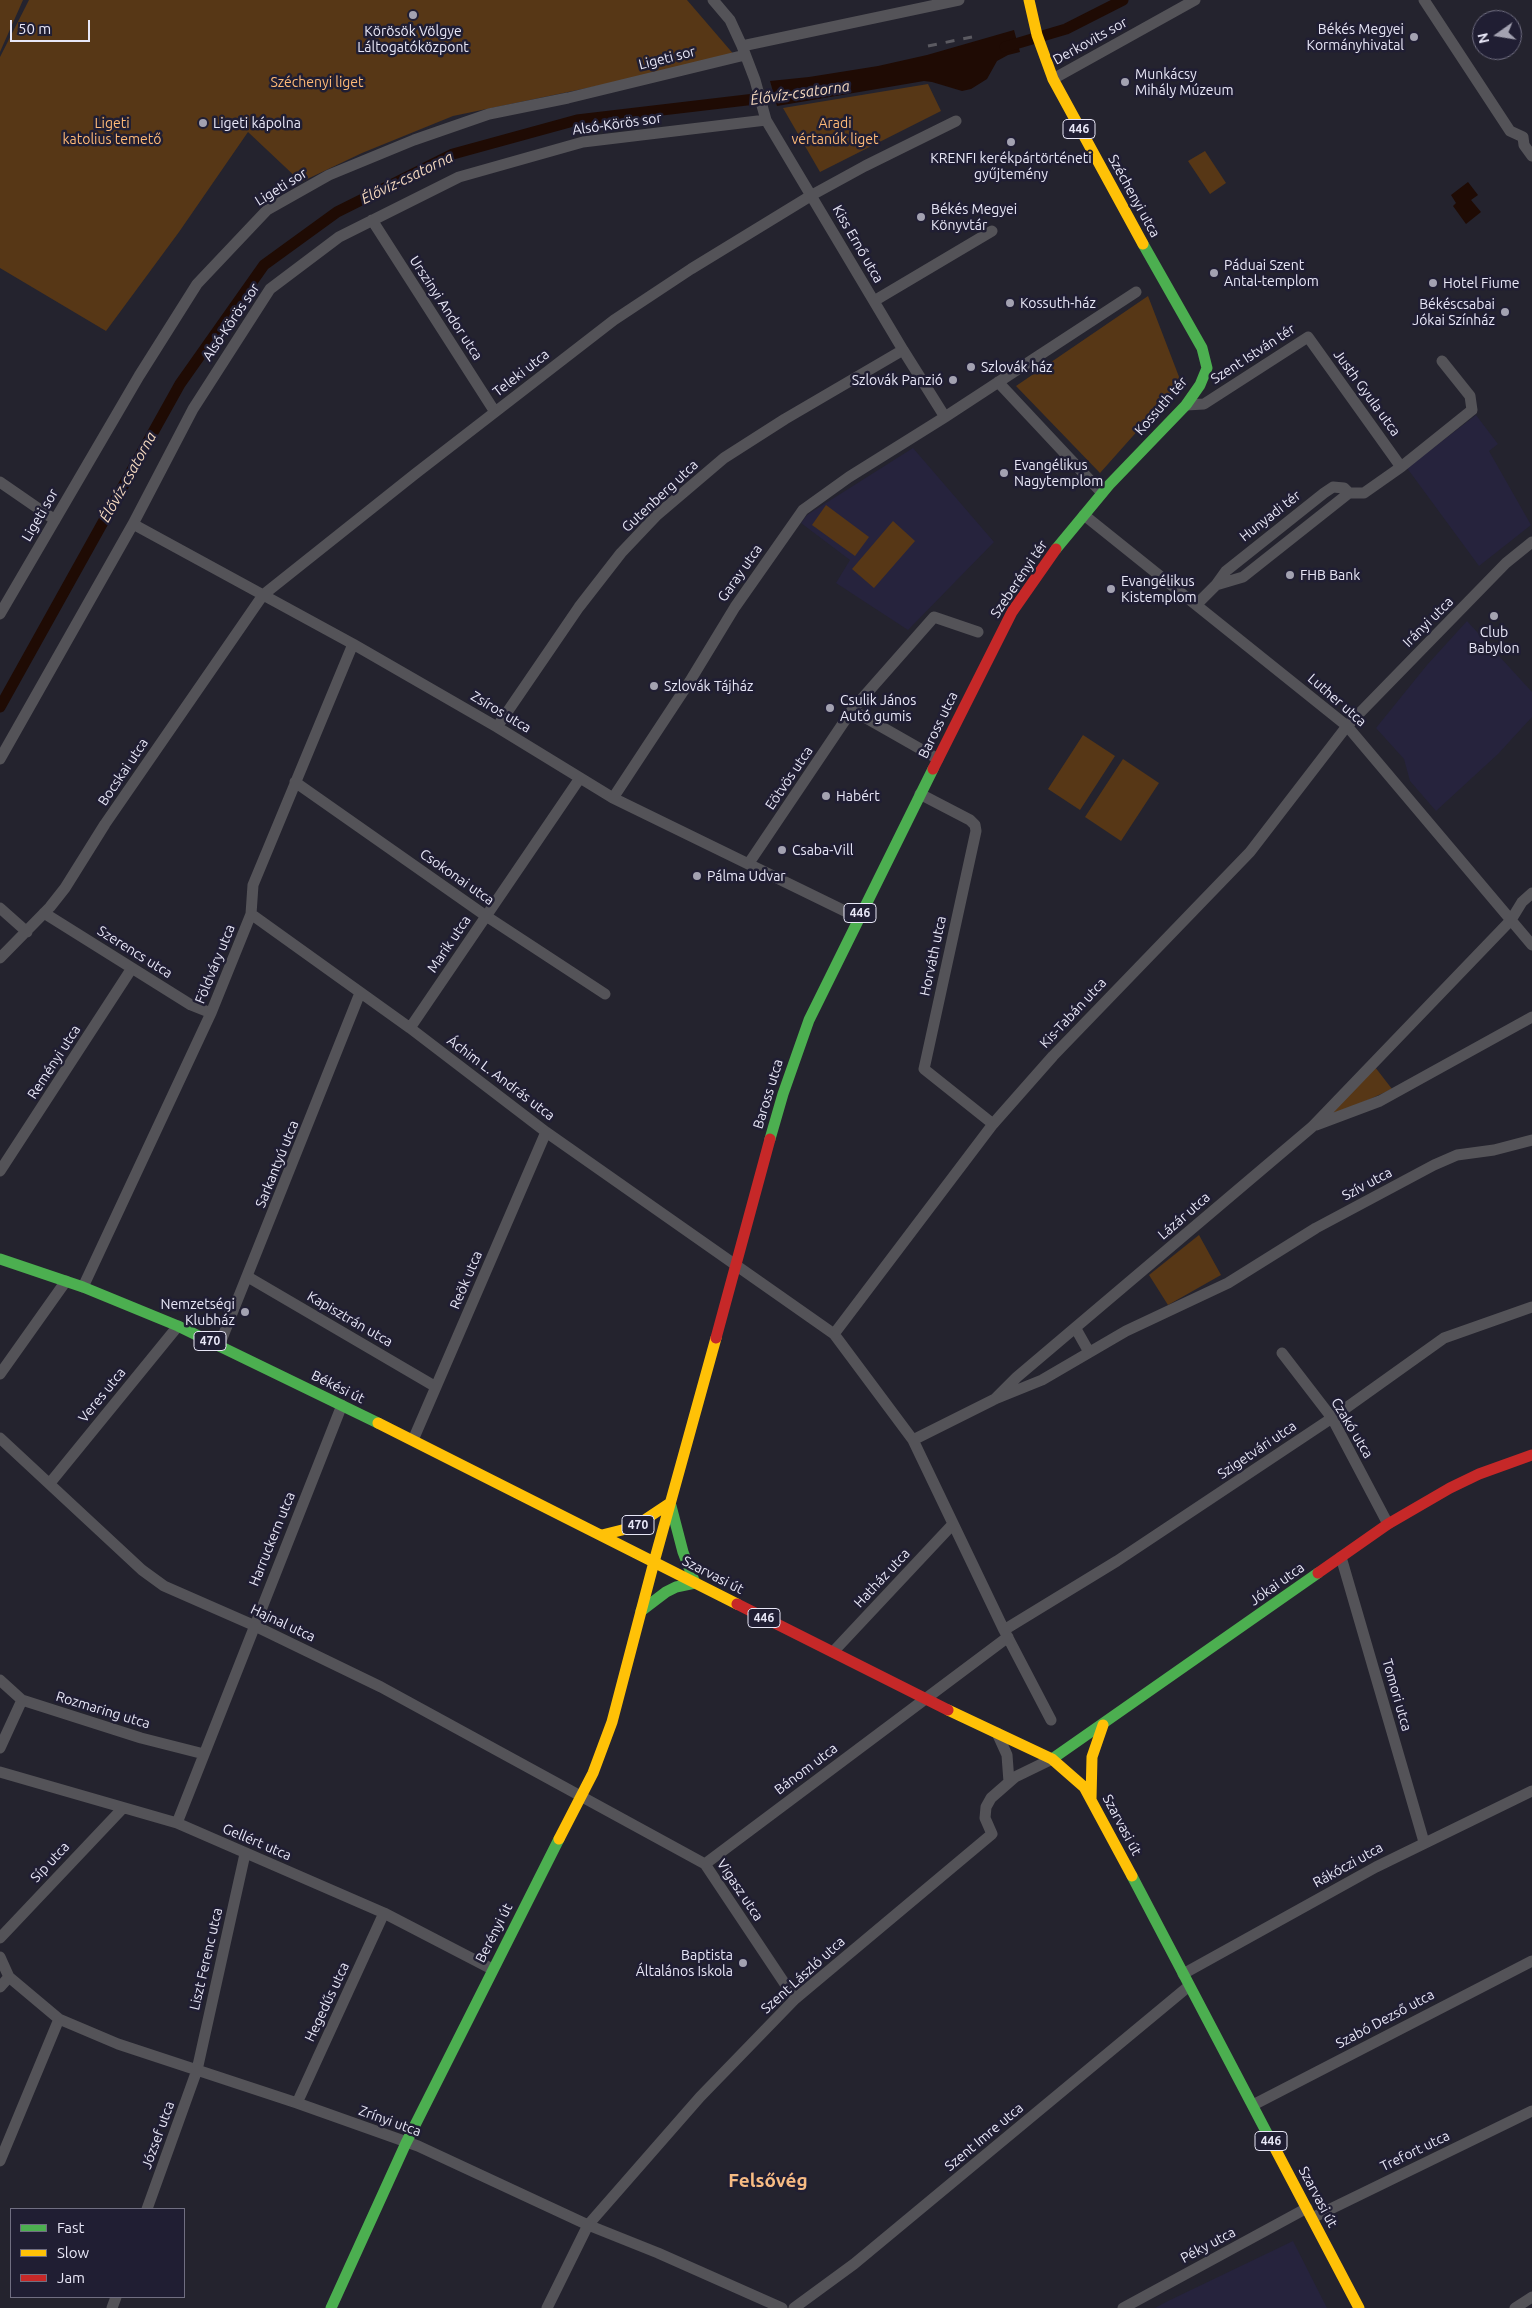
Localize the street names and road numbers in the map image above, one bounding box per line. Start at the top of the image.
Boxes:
street label: Derkovits sor [1050,14,1130,68]
street label: Ligeti sor [637,43,697,73]
street label: Alsó-Körös sor [571,109,663,139]
road number: 446 [1063,120,1095,138]
street label: Széchenyi utca [1104,152,1164,240]
street label: Ligeti sor [252,165,310,209]
street label: Kiss Ernő utca [829,202,887,286]
street label: Urszinyi Andor utca [406,253,486,363]
street label: Alsó-Körös sor [199,280,263,364]
street label: Szent István tér [1208,321,1298,387]
street label: Teleki utca [489,346,553,400]
street label: Justh Gyula utca [1330,346,1404,440]
street label: Kossuth tér [1131,373,1191,439]
street label: Gutenberg utca [618,456,702,536]
street label: Ligeti sor [18,486,62,544]
street label: Hunyadi tér [1236,487,1304,545]
street label: Szeberényi tér [987,537,1051,621]
street label: Garay utca [714,541,766,605]
street label: Irányi utca [1399,593,1457,651]
street label: Luther utca [1304,670,1370,730]
street label: Zsíros utca [468,687,534,737]
street label: Baross utca [915,689,961,761]
street label: Bocskai utca [94,735,152,809]
street label: Eötvös utca [762,743,816,813]
street label: Csokonai utca [417,845,497,909]
road number: 446 [844,904,876,922]
street label: Marik utca [424,912,474,976]
street label: Horváth utca [916,914,950,998]
street label: Szerencs utca [94,922,176,982]
street label: Földváry utca [191,922,239,1006]
street label: Kis-Tabán utca [1036,974,1110,1052]
street label: Reményi utca [24,1022,84,1102]
street label: Áchim L. András utca [444,1032,558,1124]
street label: Baross utca [749,1057,787,1131]
street label: Sarkantyú utca [252,1118,302,1210]
street label: Szív utca [1339,1164,1395,1204]
street label: Lázár utca [1154,1189,1214,1243]
street label: Reök utca [446,1248,486,1312]
street label: Kapisztrán utca [304,1288,396,1350]
road number: 470 [194,1332,226,1350]
street label: Veres utca [75,1364,129,1426]
street label: Békési út [309,1367,367,1407]
street label: Czakó utca [1327,1395,1377,1461]
street label: Szigetvári utca [1214,1417,1300,1483]
street label: Harruckern utca [245,1489,299,1589]
road number: 470 [622,1516,654,1534]
street label: Hatház utca [850,1545,914,1611]
street label: Szarvasi út [679,1552,747,1598]
street label: Jókai utca [1246,1559,1308,1609]
street label: Hajnal utca [248,1601,318,1645]
road number: 446 [748,1609,780,1628]
street label: Tomori utca [1379,1657,1415,1733]
street label: Rozmaring utca [54,1688,152,1732]
street label: Bánom utca [771,1740,841,1798]
street label: Szarvasi út [1099,1792,1145,1858]
street label: Gellért utca [220,1820,294,1864]
street label: Síp utca [27,1838,73,1886]
street label: Rákóczi utca [1310,1839,1386,1891]
street label: Vigasz utca [713,1856,767,1924]
street label: Berényi út [472,1901,516,1965]
street label: Liszt Ferenc utca [186,1906,226,2012]
street label: Szent László utca [758,1933,848,2017]
street label: Hegedűs utca [301,1960,353,2044]
street label: Szabó Dezső utca [1333,1986,1437,2052]
street label: József utca [138,2099,178,2171]
street label: Szent Imre utca [941,2099,1027,2175]
street label: Zrínyi utca [357,2102,423,2140]
street label: Trefort utca [1378,2127,1452,2175]
road number: 446 [1255,2132,1287,2150]
street label: Szarvasi út [1295,2164,1341,2230]
street label: Péky utca [1178,2223,1238,2267]

